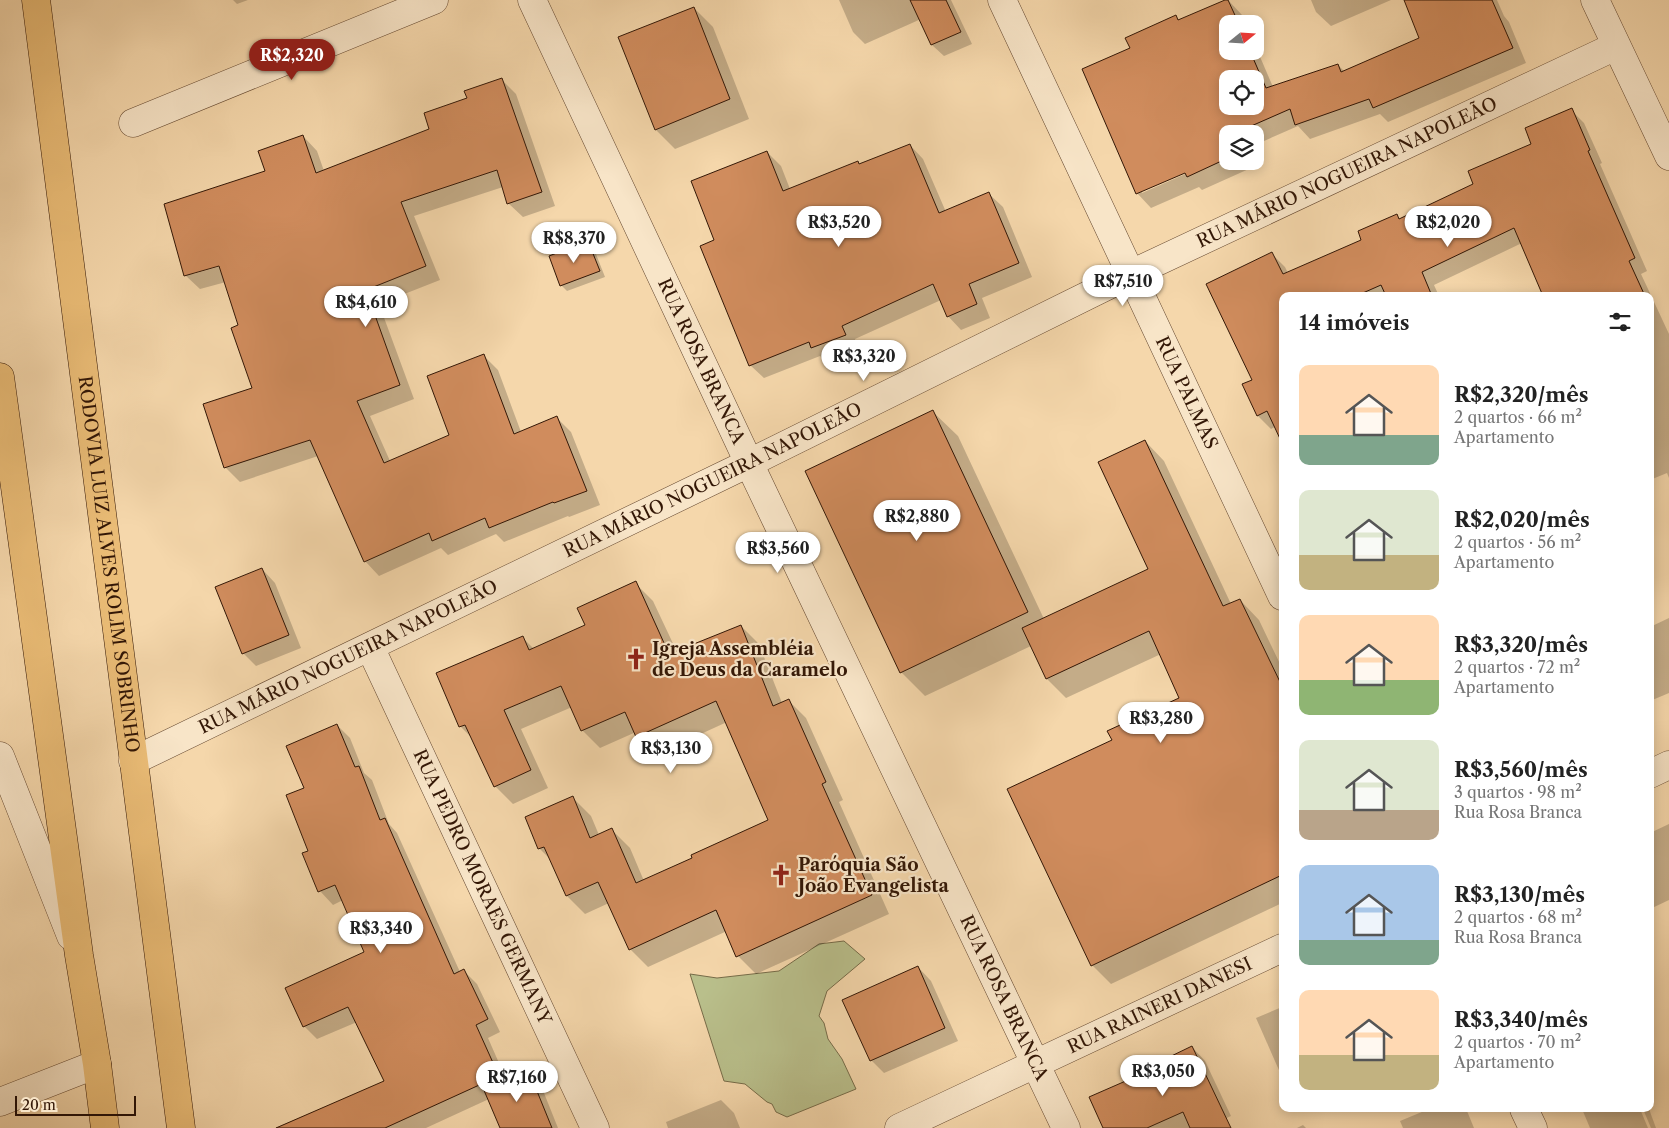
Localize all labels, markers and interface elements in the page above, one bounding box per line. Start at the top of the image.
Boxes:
north arrow [1219,15,1264,60]
map controls [1219,15,1264,170]
pin: R$2,320 [246,38,338,81]
text: R$2,320 [260,45,324,65]
button: locate [1219,70,1264,115]
street label: RUA MÁRIO NOGUEIRA NAPOLEÃO [1193,92,1501,253]
button: layers [1219,125,1264,170]
pin: R$3,520 [793,206,885,248]
pin: R$2,020 [1402,206,1494,248]
text: R$3,520 [807,212,871,232]
text: R$2,020 [1416,212,1480,232]
pin: R$8,370 [528,222,620,264]
text: R$8,370 [542,228,606,248]
pin: R$7,510 [1077,264,1169,307]
text: R$7,510 [1093,271,1153,291]
street label: RUA ROSA BRANCA [653,275,750,448]
pin: R$4,610 [320,286,412,328]
text: R$4,610 [335,292,397,312]
icon: filters [1606,308,1634,336]
text: 14 imóveis [1299,310,1410,335]
street label: RUA PALMAS [1151,333,1222,453]
pin: R$3,320 [818,340,910,382]
text: R$3,320 [832,346,896,366]
street label: RODOVIA LUIZ ALVES ROLIM SOBRINHO [73,375,144,754]
text: R$2,320/mês [1454,382,1588,407]
icon: home [1339,385,1399,445]
street label: RUA MÁRIO NOGUEIRA NAPOLEÃO [560,398,865,562]
text: 2 quartos · 66 m² [1454,407,1582,427]
text: Apartamento [1454,427,1554,447]
pin: R$2,880 [871,500,963,542]
text: R$2,880 [885,506,950,526]
text: R$2,020/mês [1454,507,1590,532]
icon: home [1339,510,1399,570]
pin: R$3,560 [732,532,824,574]
text: 2 quartos · 56 m² [1454,532,1581,552]
text: R$3,560 [746,538,810,558]
text: Apartamento [1454,552,1554,572]
street label: RUA MÁRIO NOGUEIRA NAPOLEÃO [195,575,501,739]
text: R$3,320/mês [1454,632,1588,657]
icon: home [1339,635,1399,695]
place label: Igreja Assembléia de Deus da Caramelo [652,638,848,681]
church icon: Igreja Assembléia de Deus da Caramelo [623,646,649,672]
text: 2 quartos · 72 m² [1454,657,1580,677]
text: Apartamento [1454,677,1554,697]
pin: R$3,280 [1115,702,1207,744]
text: R$3,280 [1129,708,1193,728]
pin: R$3,130 [625,732,717,774]
text: R$3,130 [640,738,702,758]
street label: RUA PEDRO MORAES GERMANY [408,746,557,1029]
text: R$3,560/mês [1454,757,1588,782]
icon: home [1339,760,1399,820]
text: 3 quartos · 98 m² [1454,782,1582,802]
text: Rua Rosa Branca [1454,802,1582,822]
place label: Paróquia São João Evangelista [795,854,949,897]
church icon: Paróquia São João Evangelista [768,862,794,888]
text: R$3,130/mês [1454,882,1585,907]
icon: home [1339,885,1399,945]
text: 2 quartos · 68 m² [1454,907,1582,927]
pin: R$3,340 [335,912,427,954]
street label: RUA ROSA BRANCA [955,912,1053,1085]
text: R$3,340 [349,918,413,938]
text: Rua Rosa Branca [1454,927,1582,947]
street label: RUA RAINERI DANESI [1064,953,1255,1058]
text: R$3,340/mês [1454,1007,1588,1032]
icon: home [1339,1010,1399,1070]
text: 2 quartos · 70 m² [1454,1032,1581,1052]
text: Apartamento [1454,1052,1554,1072]
pin: R$3,050 [1117,1054,1209,1097]
pin: R$7,160 [471,1060,563,1103]
text: R$3,050 [1131,1061,1195,1081]
text: R$7,160 [487,1067,547,1087]
scale bar [15,1093,136,1116]
text: 20 m [22,1096,56,1114]

